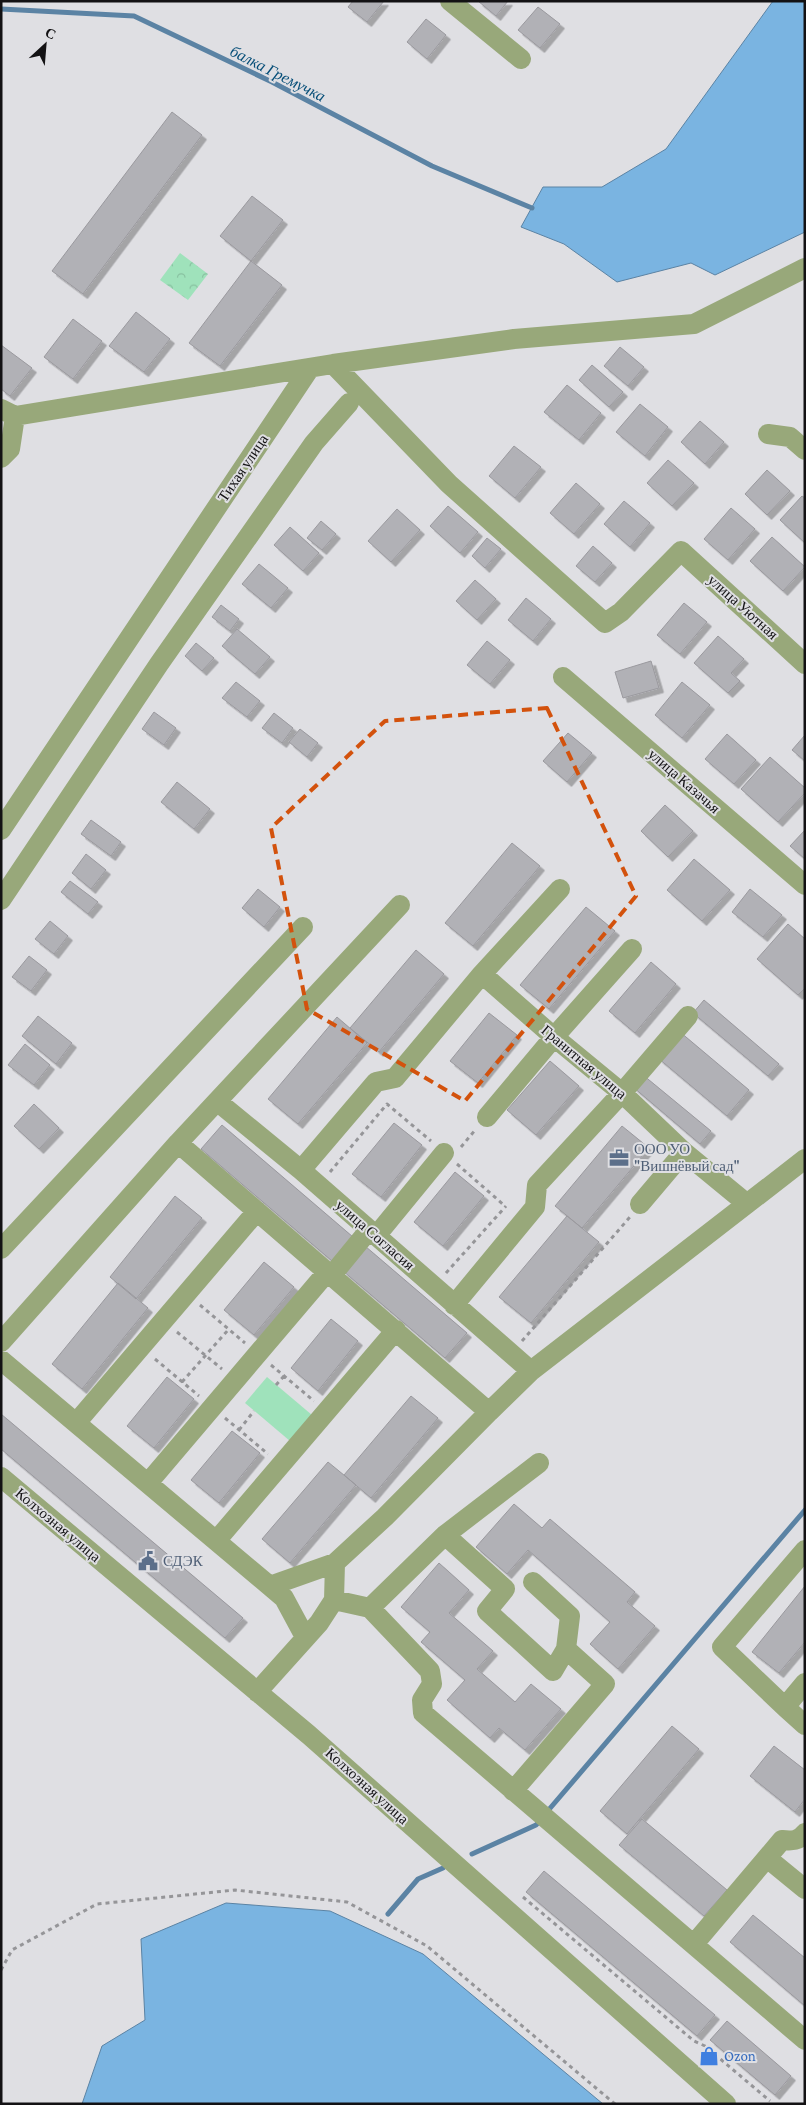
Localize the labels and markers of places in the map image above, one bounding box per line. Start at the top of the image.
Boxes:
place label: ООО УО "Вишнёвый сад" [634,1141,740,1174]
office icon: ООО УО "Вишнёвый сад" [608,1147,630,1169]
public building icon: СДЭК [137,1550,159,1572]
place label: СДЭК [163,1553,204,1569]
shop icon: Ozon [698,2045,720,2067]
place label: Ozon [724,2048,756,2064]

